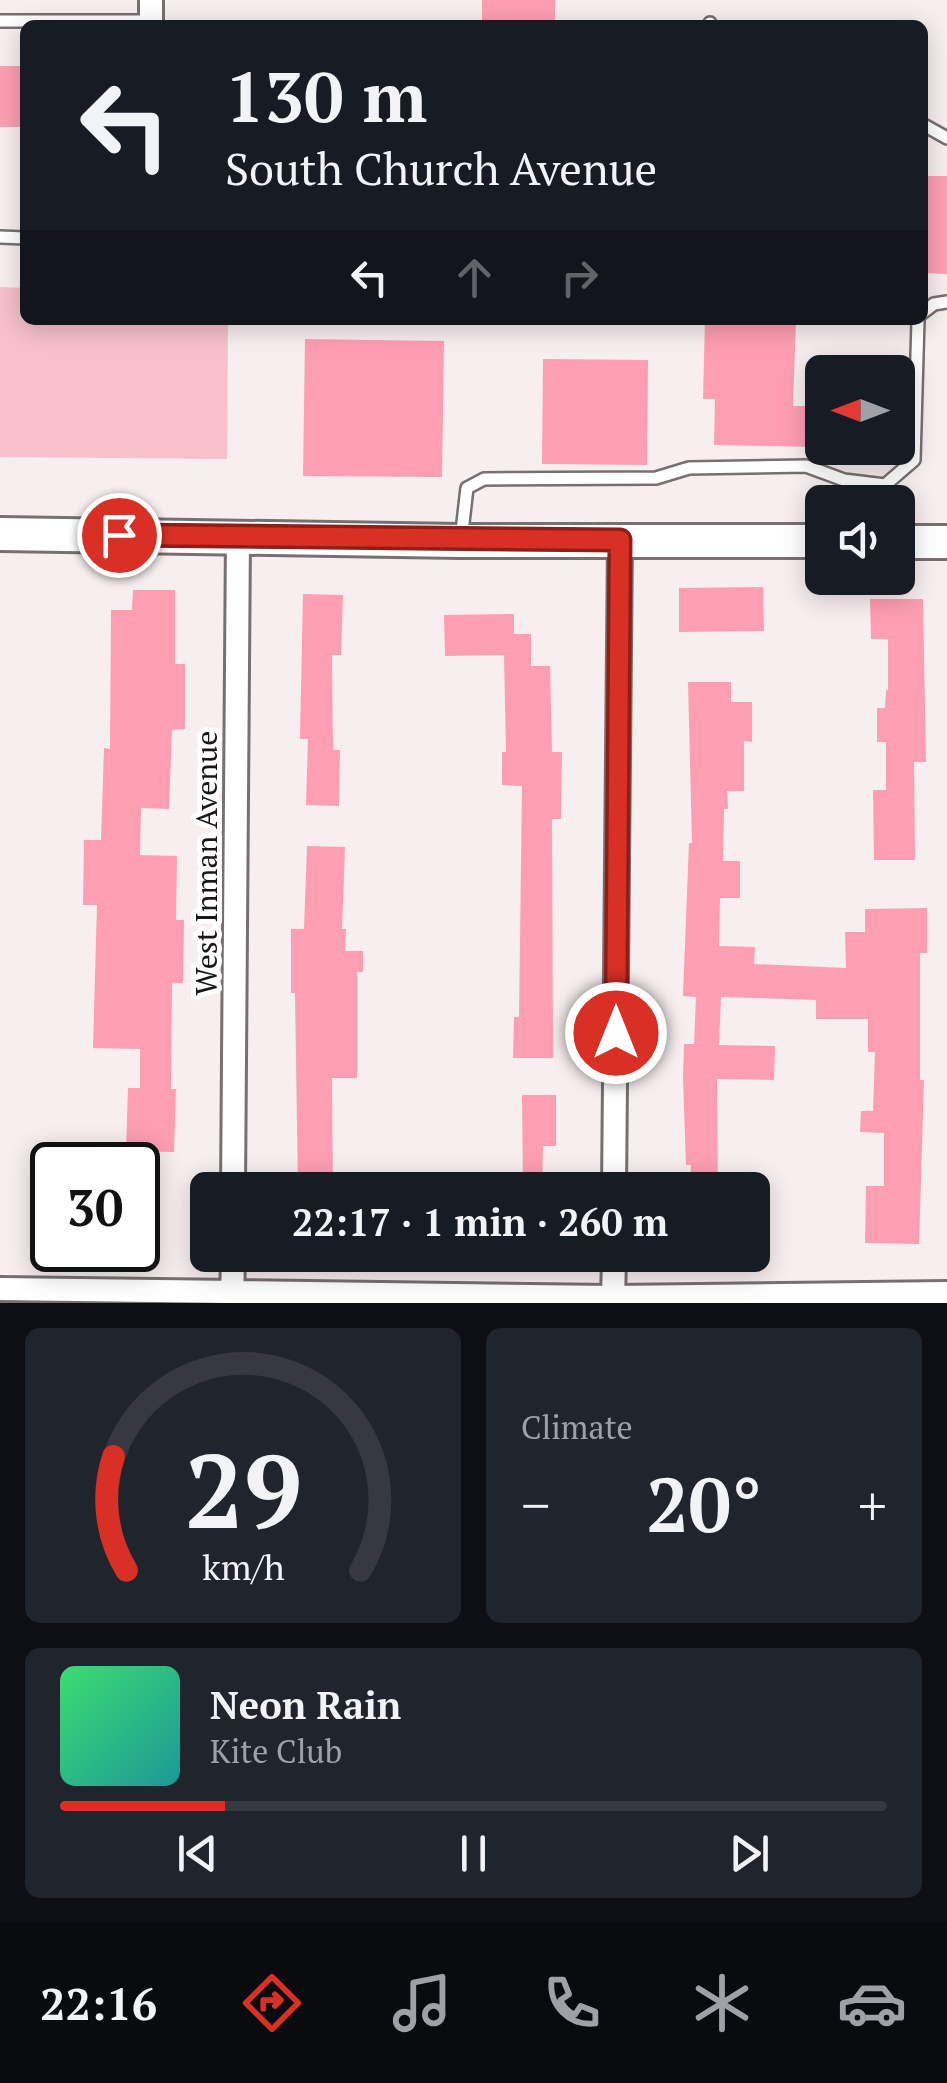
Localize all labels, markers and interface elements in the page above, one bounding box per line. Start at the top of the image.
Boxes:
text: 130 m [225,49,427,142]
icon: left [60,60,190,190]
text: South Church Avenue [225,138,657,198]
icon: left [342,250,397,305]
icon: ahead [447,250,502,305]
icon: right [552,250,607,305]
north arrow [805,355,915,465]
map controls [805,355,915,595]
button: sound [805,485,915,595]
pin [77,493,162,578]
icon: arrive [92,508,147,563]
street label: West Inman Avenue [186,731,226,995]
position arrow [564,981,668,1085]
speed limit sign: 30 [30,1142,160,1272]
text: 22:17 · 1 min · 260 m [292,1197,668,1247]
text: Climate [521,1406,633,1448]
text: 29 [184,1420,302,1558]
text: 20° [646,1454,762,1553]
text: − [521,1468,550,1541]
text: + [858,1468,887,1541]
text: km/h [202,1543,284,1590]
text: Neon Rain [210,1680,401,1730]
text: Kite Club [210,1730,342,1772]
icon: previous [170,1826,225,1881]
icon: pause [446,1826,501,1881]
icon: next [722,1826,777,1881]
icon: directions [237,1968,307,2038]
icon: music [387,1968,457,2038]
icon: phone [537,1968,607,2038]
icon: climate [687,1968,757,2038]
icon: car [837,1968,907,2038]
text: 22:16 [40,1973,157,2033]

